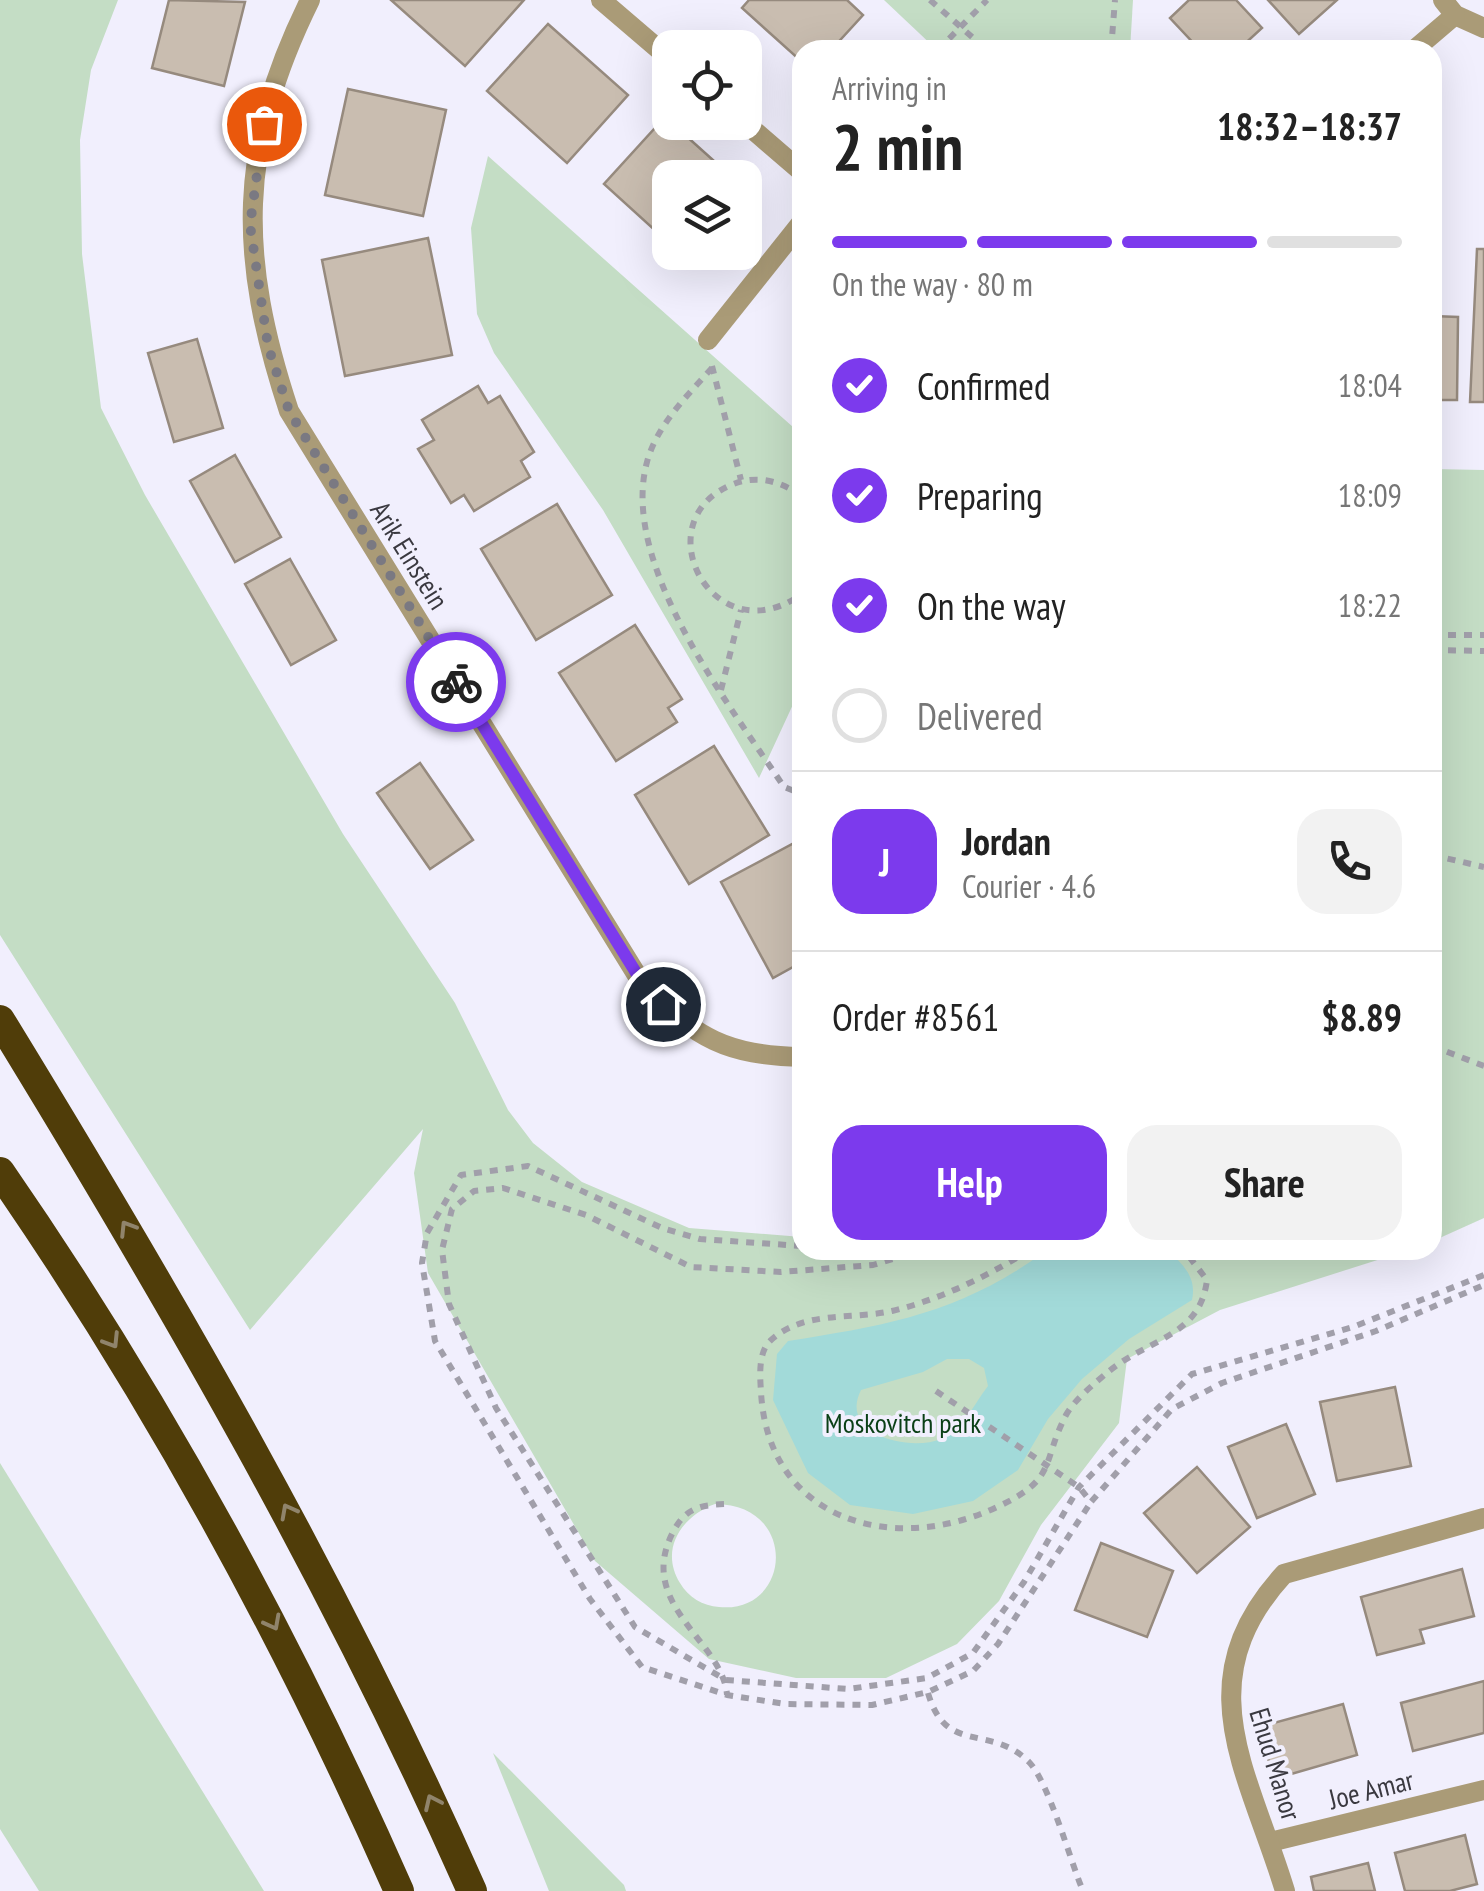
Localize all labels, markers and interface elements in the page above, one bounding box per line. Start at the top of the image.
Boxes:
map controls [652,30,762,270]
button: locate [652,30,762,140]
text: Arriving in [832,67,947,109]
pin [222,82,307,167]
icon: bag [237,97,292,152]
text: 18:32–18:37 [1217,101,1402,150]
text: 2 min [832,104,963,188]
button: layers [652,160,762,270]
text: On the way · 80 m [832,263,1033,305]
icon: check [832,358,887,413]
text: Confirmed [917,361,1050,410]
text: 18:04 [1338,364,1402,406]
icon: check [832,468,887,523]
text: Preparing [917,471,1043,520]
text: 18:09 [1338,474,1402,516]
street label: Arik Einstein [362,494,458,616]
icon: check [832,578,887,633]
text: On the way [917,581,1065,630]
text: 18:22 [1338,584,1402,626]
courier [406,632,506,732]
icon: bike [429,655,484,710]
text: Delivered [917,691,1043,740]
button: phone [1297,809,1402,914]
text: Jordan [962,816,1051,865]
text: J [879,837,890,886]
text: Courier · 4.6 [962,865,1096,907]
pin [621,962,706,1047]
icon: home [636,977,691,1032]
text: Order #8561 [832,992,999,1041]
text: $8.89 [1321,992,1402,1041]
button: Help [832,1125,1107,1240]
button: Share [1127,1125,1402,1240]
one-way arrow [121,1221,140,1239]
one-way arrow [99,1331,118,1349]
park label: Moskovitch park [825,1404,981,1441]
one-way arrow [281,1503,300,1521]
one-way arrow [261,1613,280,1631]
street label: Ehud Manor [1241,1703,1311,1825]
street label: Joe Amar [1324,1761,1417,1818]
one-way arrow [424,1794,444,1812]

